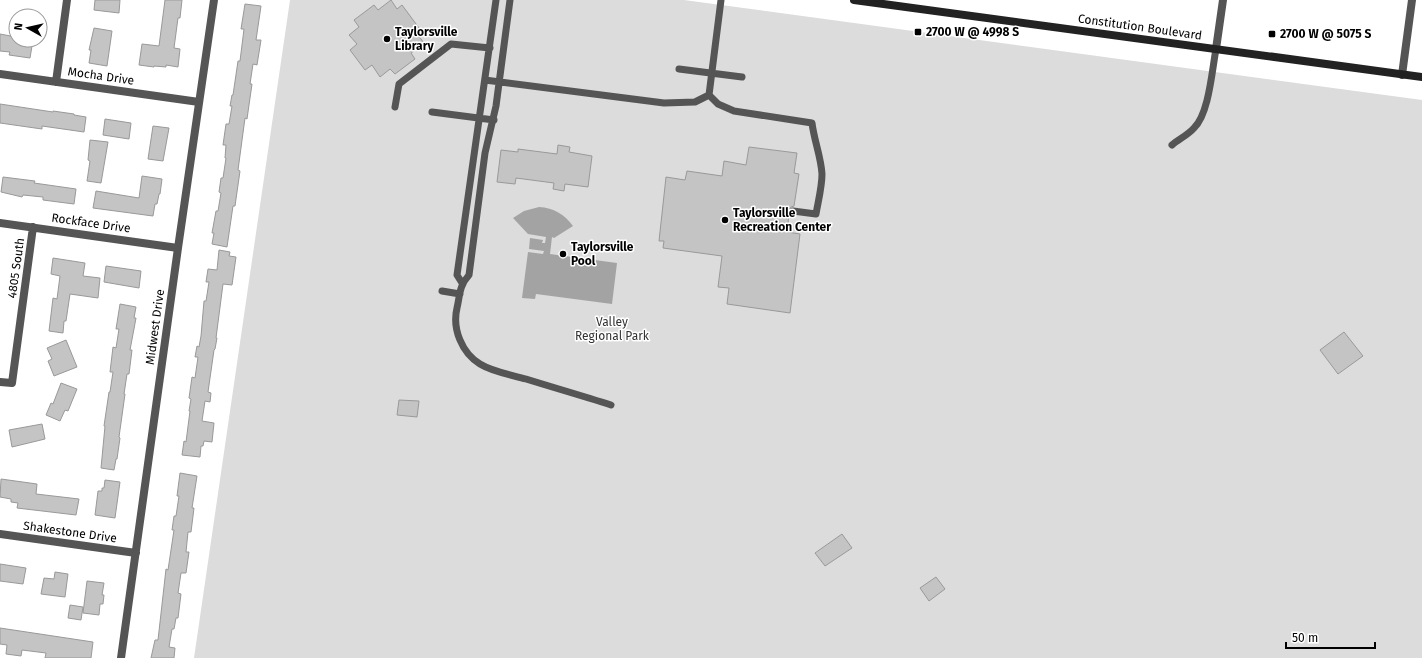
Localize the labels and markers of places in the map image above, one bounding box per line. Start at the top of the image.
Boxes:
place label: Taylorsville Library [395,25,458,53]
place label: 2700 W @ 4998 S [926,25,1019,39]
marker: 2700 W @ 4998 S [913,27,923,37]
place label: 2700 W @ 5075 S [1280,27,1372,41]
marker: 2700 W @ 5075 S [1267,29,1277,39]
marker: Taylorsville Library [382,34,392,44]
place label: Taylorsville Recreation Center [733,206,831,234]
marker: Taylorsville Recreation Center [720,215,730,225]
place label: Taylorsville Pool [571,240,634,268]
marker: Taylorsville Pool [558,249,568,259]

